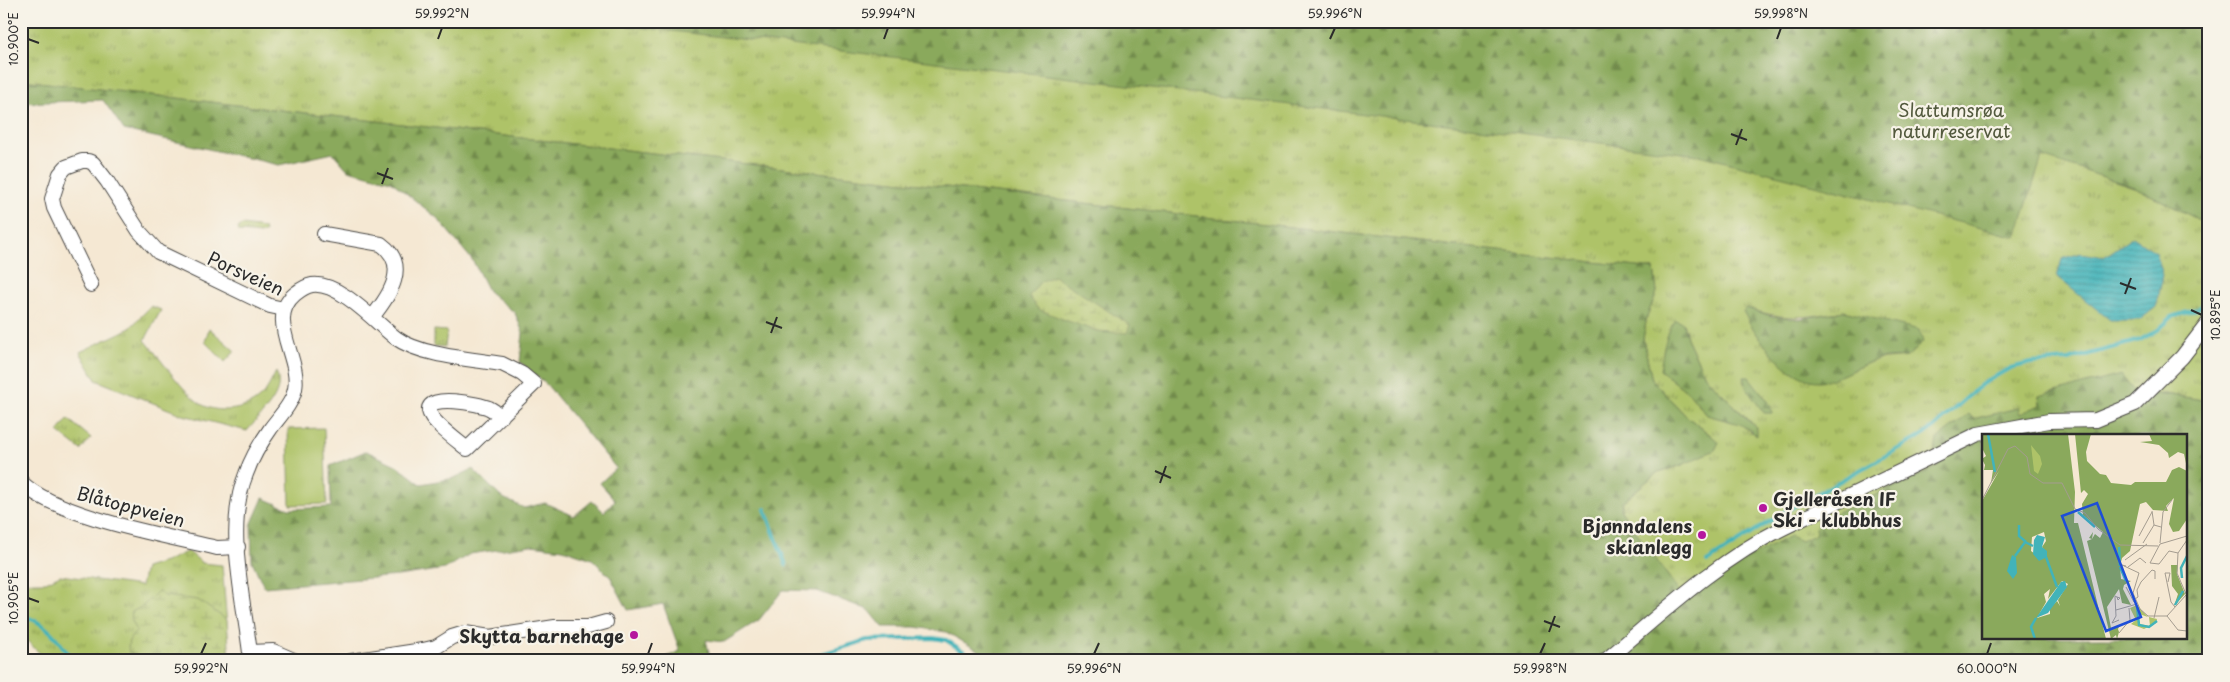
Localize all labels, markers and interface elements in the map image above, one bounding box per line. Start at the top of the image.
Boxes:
text: 59.992°N [415,4,469,22]
text: 59.994°N [861,4,915,22]
text: 59.996°N [1308,4,1362,22]
text: 59.998°N [1754,4,1808,22]
text: 10.900°E [4,12,22,66]
park label: Slattumsrøa naturreservat [1892,96,2010,144]
street label: Porsveien [203,244,289,302]
text: 10.895°E [2206,289,2224,341]
inset map [1982,434,2188,640]
street label: Blåtoppveien [74,479,188,533]
place label: Gjelleråsen IF Ski - klubbhus [1773,485,1902,533]
marker: Gjelleråsen IF Ski - klubbhus [1757,502,1769,514]
place label: Bjønndalens skianlegg [1582,512,1692,560]
marker: Bjønndalens skianlegg [1696,529,1708,541]
text: 10.905°E [4,572,22,624]
place label: Skytta barnehage [459,622,624,649]
marker: Skytta barnehage [628,629,640,641]
text: 59.992°N [174,659,228,677]
text: 59.994°N [621,659,675,677]
text: 59.996°N [1067,659,1121,677]
text: 59.998°N [1513,659,1567,677]
text: 60.000°N [1957,659,2017,677]

